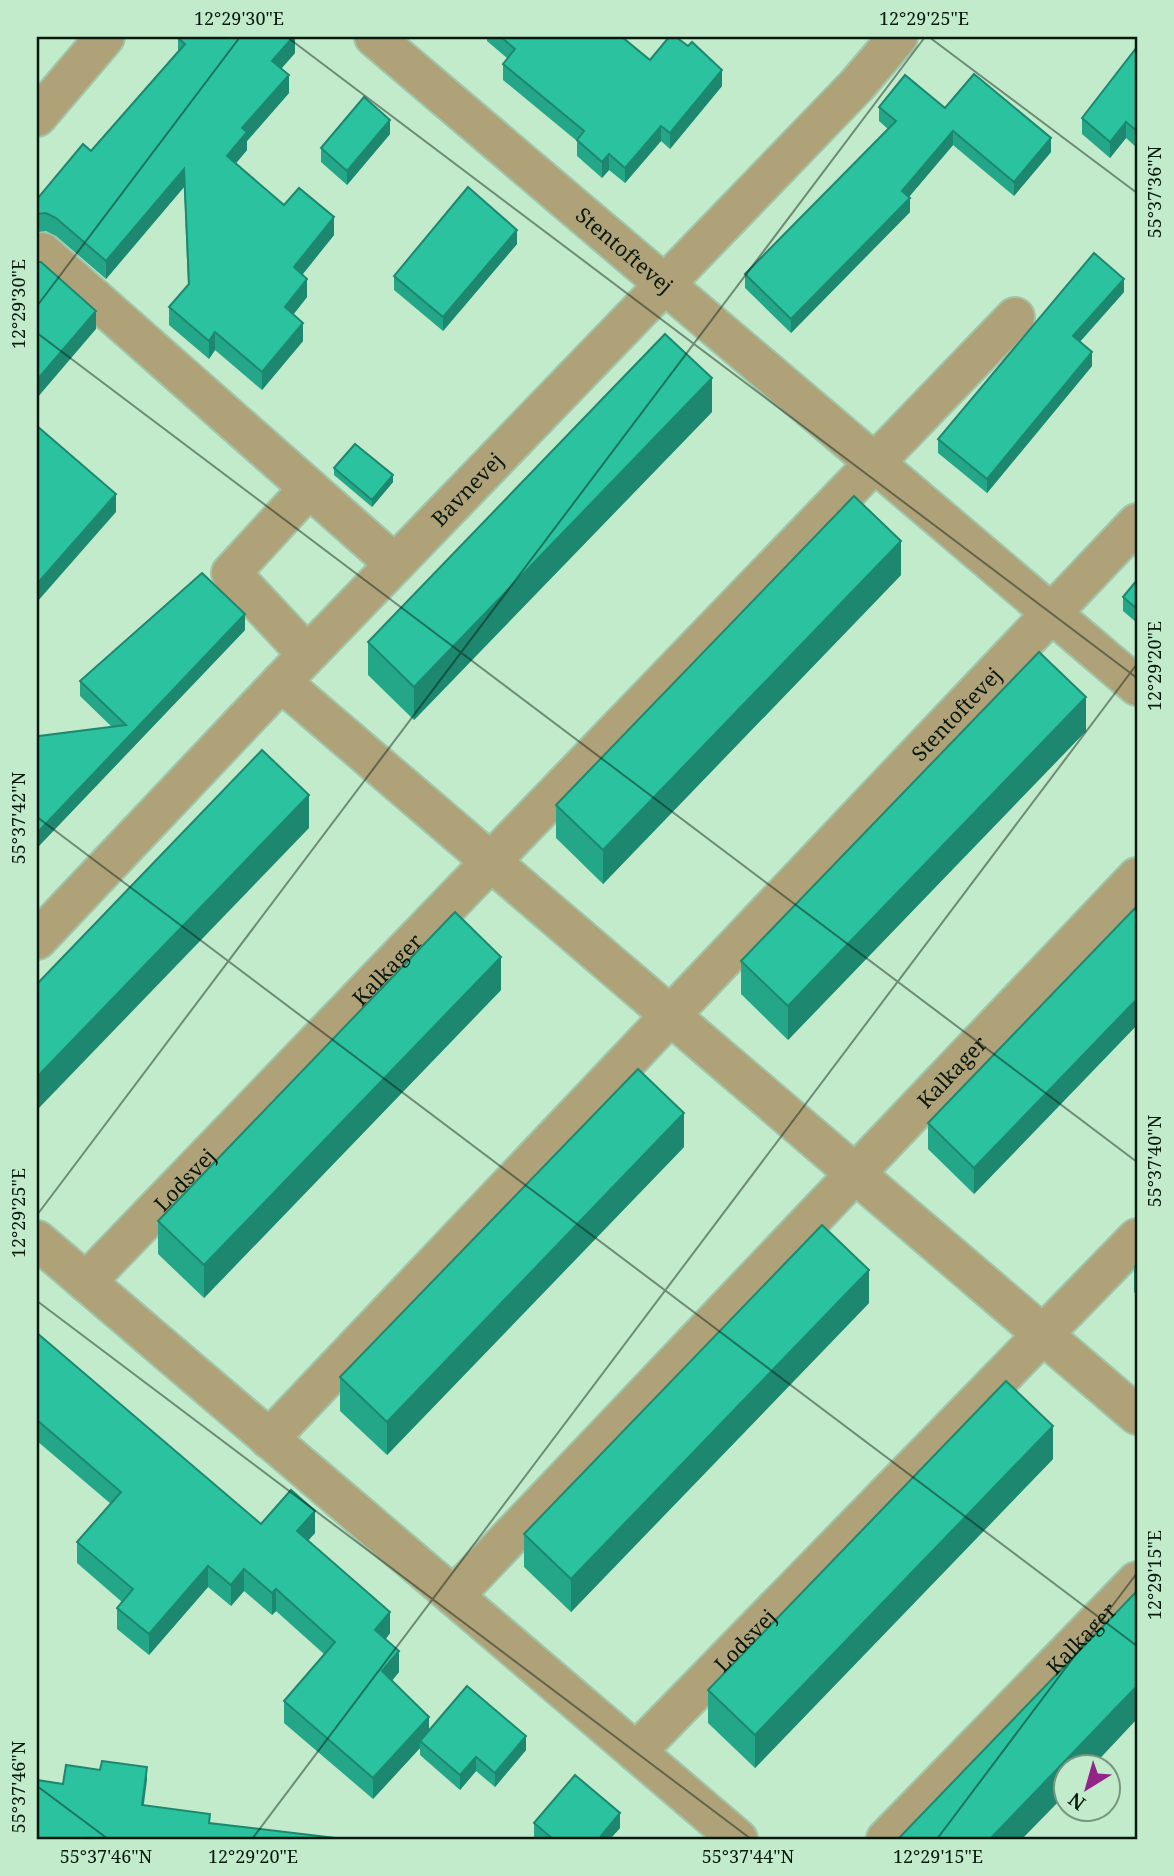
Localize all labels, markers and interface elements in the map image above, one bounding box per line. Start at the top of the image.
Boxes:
text: 12°29'30"E [194,6,284,30]
text: 12°29'25"E [879,6,969,30]
text: 55°37'36"N [1142,145,1166,238]
street label: Stentoftevej [570,201,679,299]
text: 12°29'30"E [6,259,30,349]
street label: Bavnevej [425,446,509,532]
text: 12°29'20"E [1142,621,1166,711]
street label: Stentoftevej [905,661,1007,767]
text: 55°37'42"N [6,771,30,864]
street label: Kalkager [346,927,428,1011]
street label: Kalkager [911,1030,993,1114]
text: 55°37'40"N [1142,1114,1166,1207]
street label: Lodsvej [148,1142,221,1217]
text: 12°29'25"E [6,1168,30,1258]
text: 12°29'15"E [1142,1530,1166,1620]
street label: Kalkager [1040,1596,1123,1680]
street label: Lodsvej [708,1603,782,1678]
text: 55°37'46"N [6,1740,30,1833]
north arrow [1052,1754,1122,1824]
text: N [1063,1787,1091,1816]
text: 55°37'46"N [60,1844,153,1868]
text: 12°29'20"E [208,1844,298,1868]
text: 55°37'44"N [702,1844,795,1868]
text: 12°29'15"E [893,1844,983,1868]

